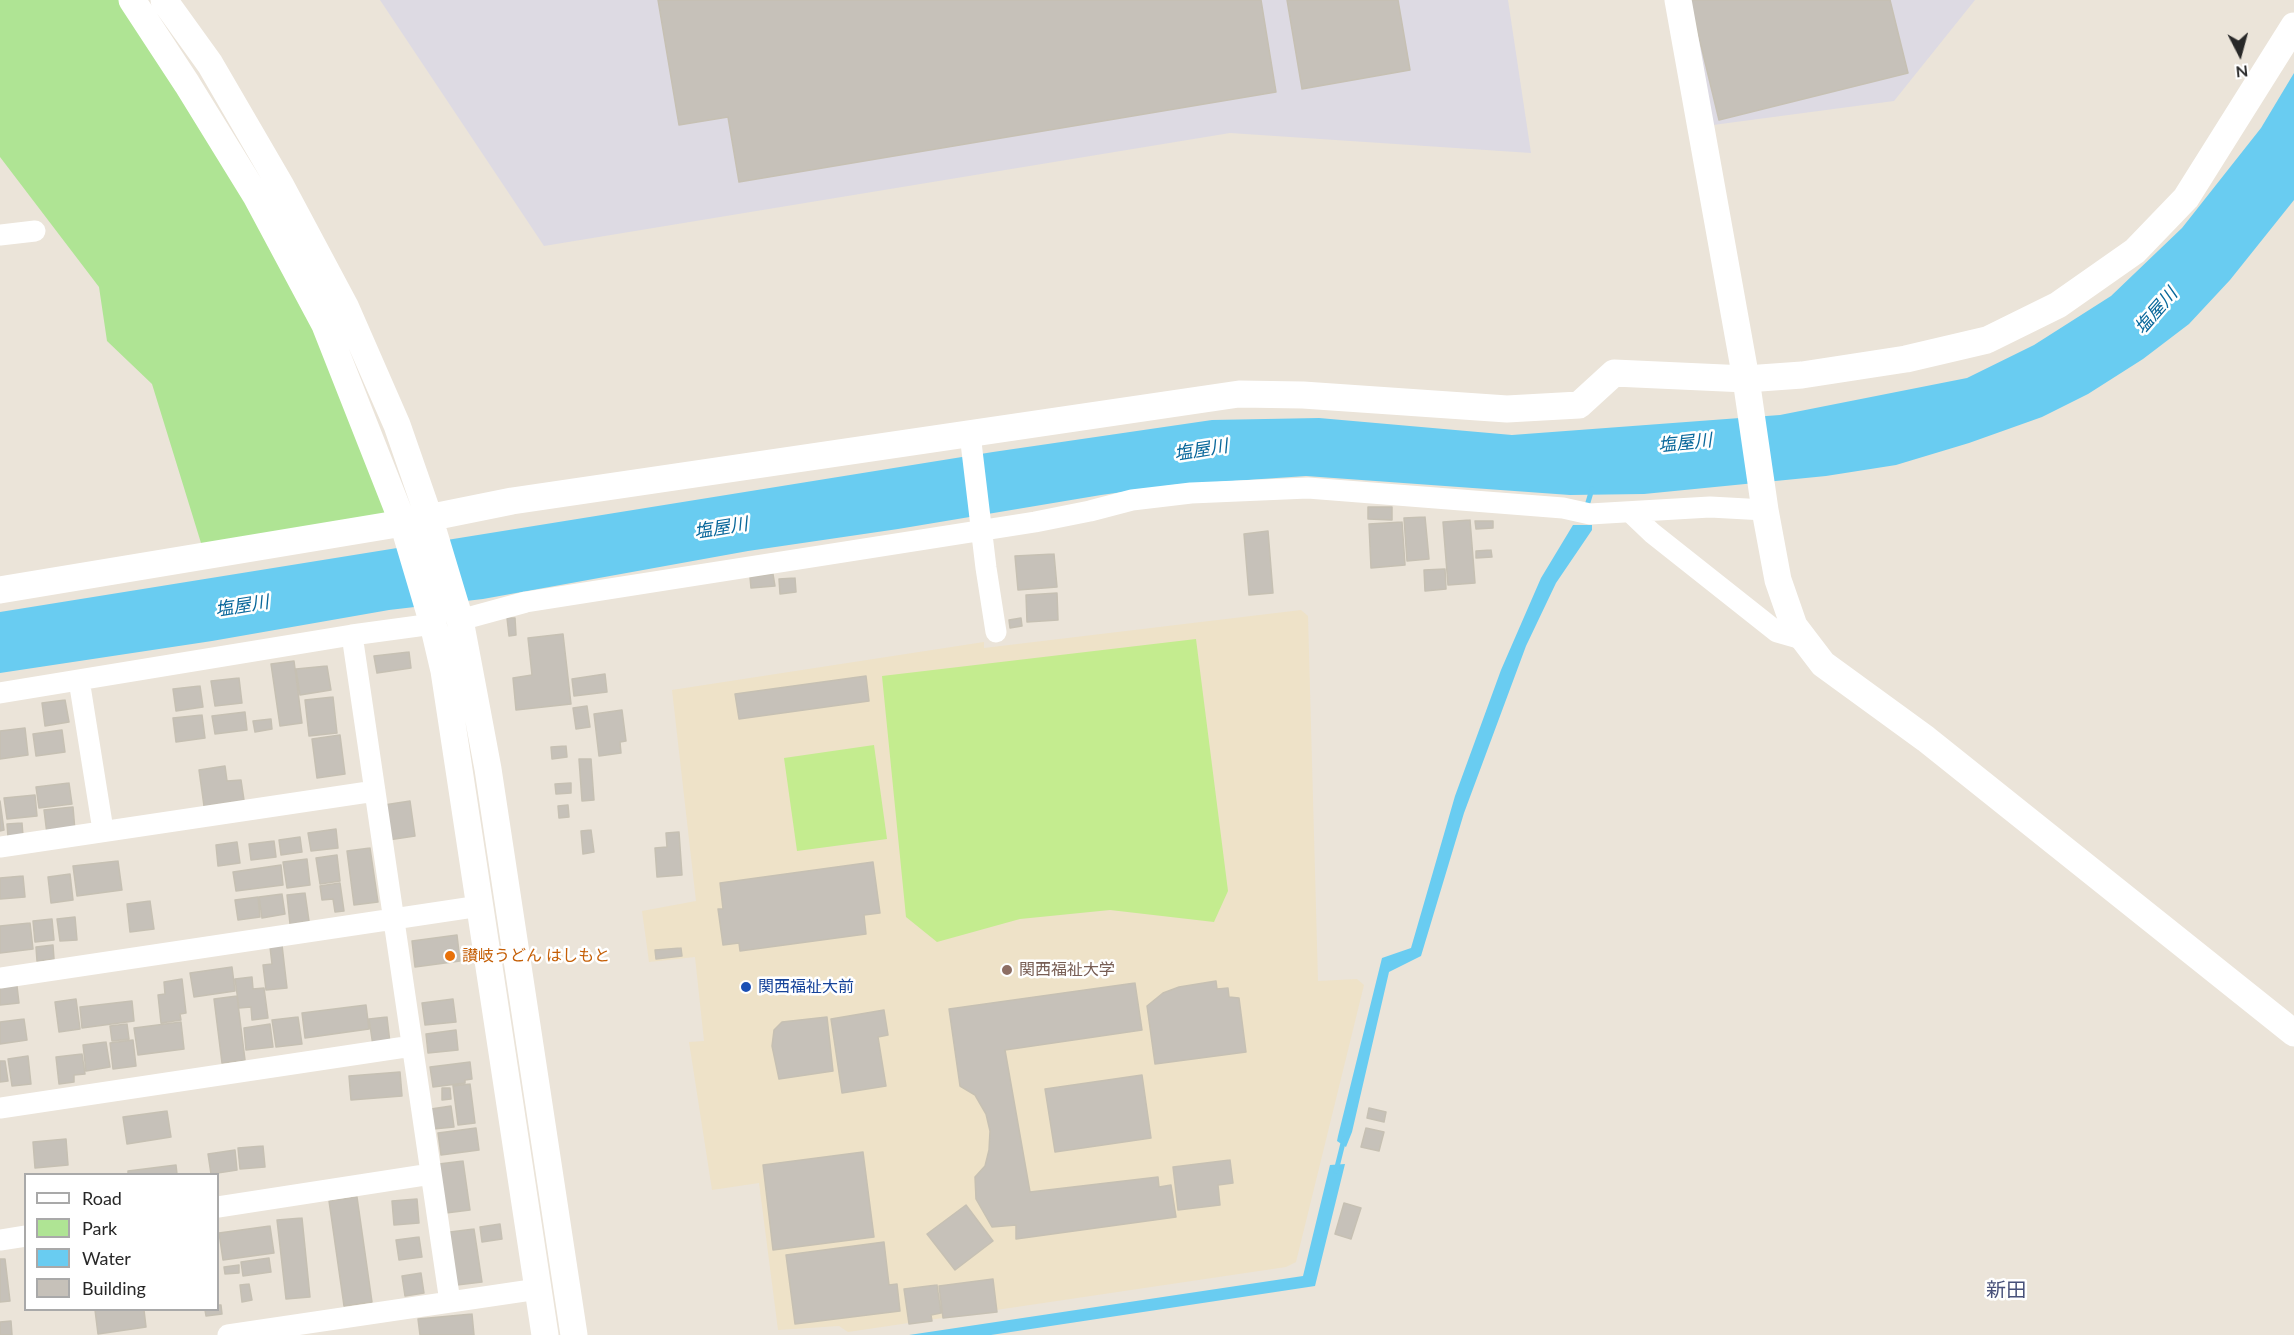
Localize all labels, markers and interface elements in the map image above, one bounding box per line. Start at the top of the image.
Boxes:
north arrow [2210,24,2270,84]
text: N [2235,62,2249,82]
water label: 塩屋川 [2130,284,2182,338]
water label: 塩屋川 [1657,429,1713,457]
water label: 塩屋川 [1173,435,1229,465]
water label: 塩屋川 [693,513,749,543]
water label: 塩屋川 [214,591,270,621]
place label: 讃岐うどん はしもと [462,946,610,966]
marker: 讃岐うどん はしもと [443,949,457,963]
place label: 関西福祉大学 [1019,960,1115,980]
marker: 関西福祉大学 [1000,963,1014,977]
place label: 関西福祉大前 [758,977,854,997]
marker: 関西福祉大前 [739,980,753,994]
legend [24,1173,219,1311]
text: Road [82,1187,122,1209]
text: Park [82,1217,117,1239]
text: Water [82,1247,131,1269]
text: Building [82,1277,146,1299]
district label: 新田 [1986,1279,2026,1303]

